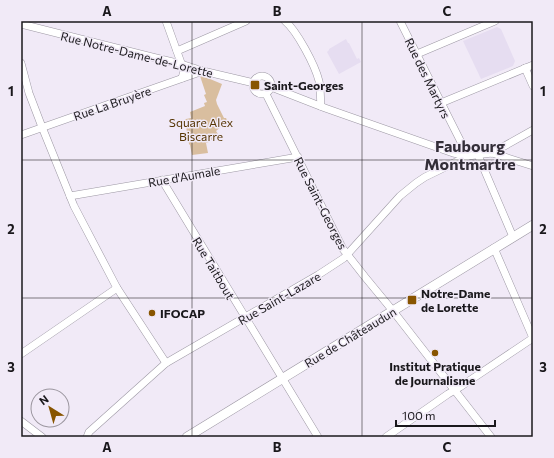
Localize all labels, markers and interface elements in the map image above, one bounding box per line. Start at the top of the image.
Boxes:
text: A [102,3,112,19]
text: B [273,3,282,19]
text: C [443,3,452,19]
street label: Rue Notre-Dame-de-Lorette [59,28,215,80]
street label: Rue des Martyrs [402,35,454,121]
place label: Saint-Georges [264,78,344,92]
marker: Saint-Georges [249,79,261,91]
text: 1 [8,83,14,99]
street label: Rue La Bruyère [71,83,153,123]
text: 1 [540,83,546,99]
park label: Square Alex Biscarre [169,115,234,143]
district label: Faubourg Montmartre [424,136,516,173]
street label: Rue Saint-Georges [292,154,350,252]
street label: Rue d'Aumale [147,163,221,189]
text: 2 [7,221,15,237]
text: 2 [539,221,547,237]
street label: Rue Taitbout [190,234,238,302]
street label: Rue Saint-Lazare [235,269,323,327]
place label: Notre-Dame de Lorette [421,286,490,314]
marker: Notre-Dame de Lorette [406,294,418,306]
street label: Rue de Châteaudun [301,304,399,370]
place label: IFOCAP [160,306,205,320]
marker: IFOCAP [147,308,157,318]
marker: Institut Pratique de Journalisme [430,348,440,358]
text: 3 [7,359,15,375]
place label: Institut Pratique de Journalisme [389,359,481,388]
text: 3 [539,359,547,375]
north arrow [30,388,70,428]
text: N [36,392,51,407]
scale bar [396,402,495,428]
text: 100 m [402,408,436,422]
text: A [102,439,112,455]
text: B [273,439,282,455]
text: C [443,439,452,455]

